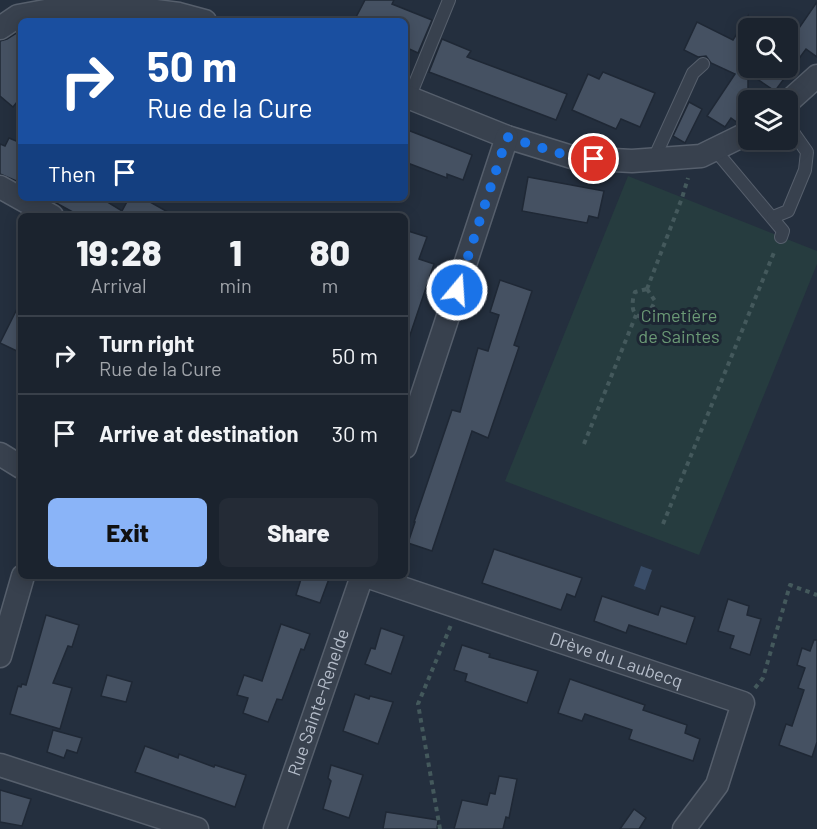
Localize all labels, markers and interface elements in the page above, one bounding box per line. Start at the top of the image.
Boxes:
map controls [738,18,798,150]
button: search [738,18,798,78]
text: 50 m [147,40,237,90]
icon: right [48,42,126,120]
button: layers [738,90,798,150]
text: Rue de la Cure [147,91,313,123]
pin [568,133,619,184]
icon: arrive [577,142,610,175]
icon: arrive [108,156,141,189]
text: Then [48,160,96,186]
text: 19:28 [76,230,162,273]
text: 1 [229,230,242,273]
text: 80 [310,230,350,273]
position arrow [425,258,489,322]
text: Arrival [91,273,147,297]
text: min [219,273,252,297]
text: m [322,273,338,297]
park label: Cimetière de Saintes [638,304,720,347]
text: Turn right [99,330,194,356]
icon: right [48,339,81,372]
text: 50 m [332,342,378,368]
text: Rue de la Cure [99,356,222,380]
icon: arrive [48,417,81,450]
text: Arrive at destination [99,420,298,446]
text: 30 m [332,420,378,446]
button: Exit [48,498,207,567]
button: Share [219,498,378,567]
street label: Rue Sainte-Renelde [282,625,353,778]
street label: Drève du Laubecq [547,627,686,692]

